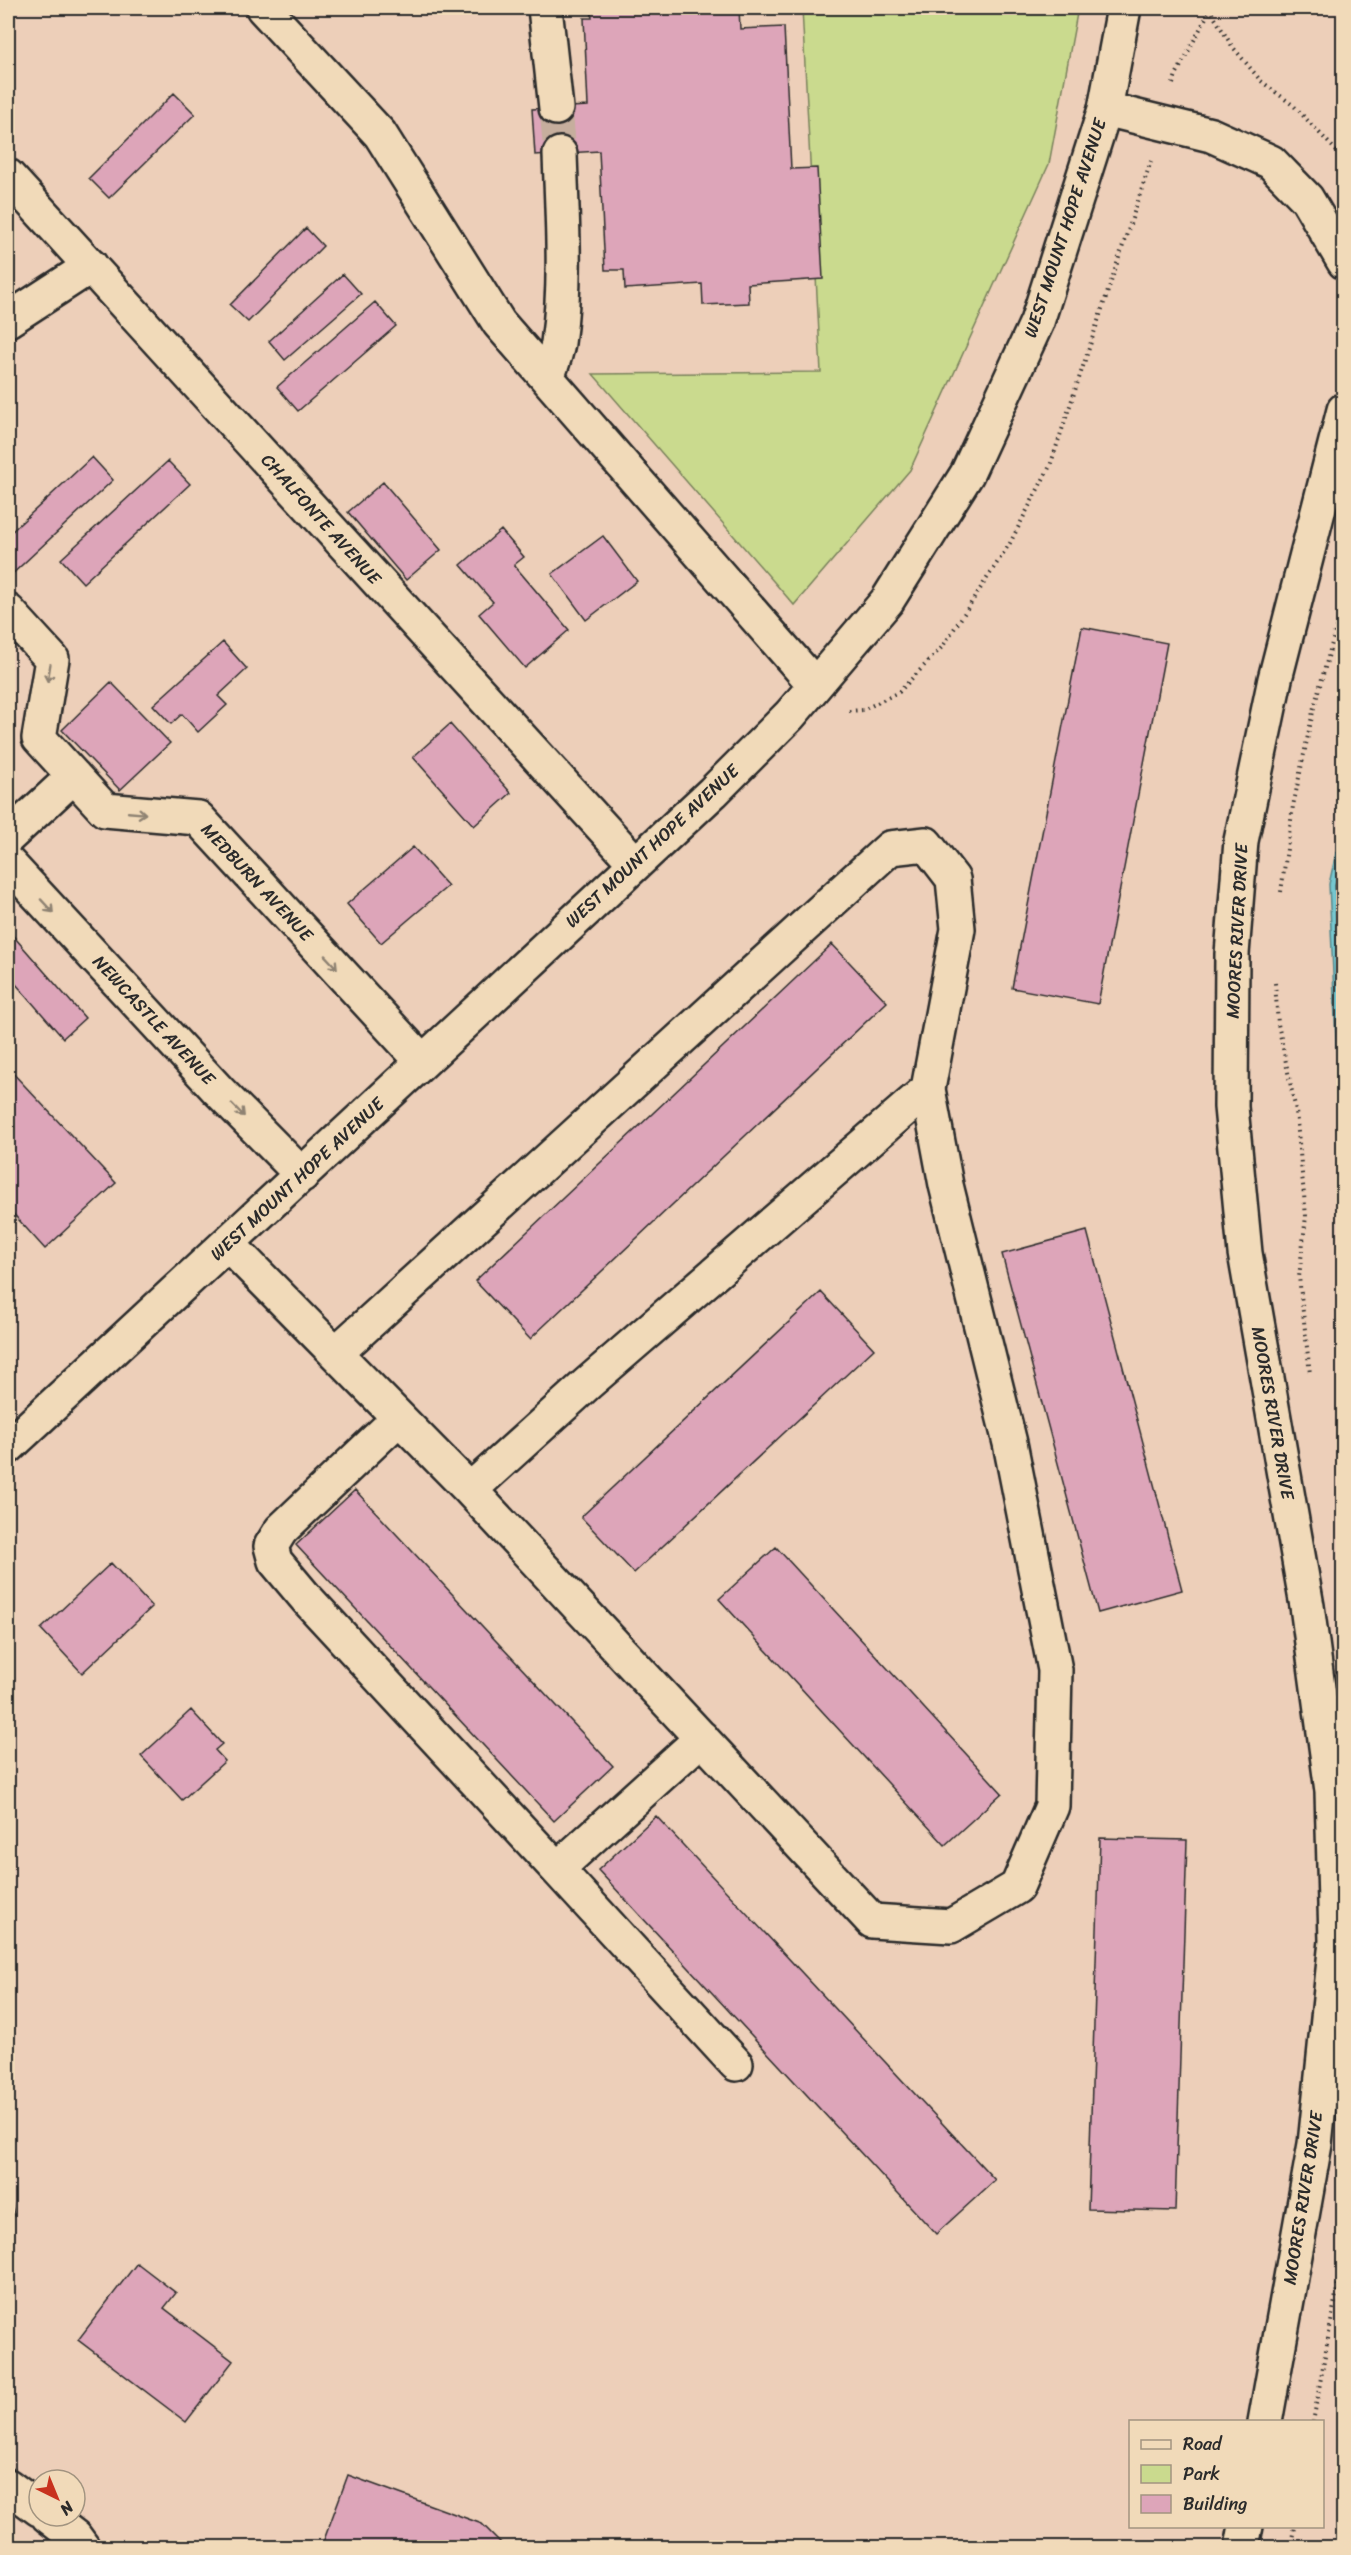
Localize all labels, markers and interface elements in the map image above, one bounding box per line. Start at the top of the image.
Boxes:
street label: WEST MOUNT HOPE AVENUE [1014,113,1116,342]
street label: CHALFONTE AVENUE [253,446,390,593]
one-way arrow [44,663,55,683]
street label: WEST MOUNT HOPE AVENUE [557,756,747,936]
one-way arrow [126,808,146,819]
street label: MEDBURN AVENUE [193,815,322,950]
street label: MOORES RIVER DRIVE [1216,842,1258,1019]
one-way arrow [40,898,54,913]
street label: NEWCASTLE AVENUE [85,947,224,1094]
one-way arrow [324,954,338,969]
street label: WEST MOUNT HOPE AVENUE [202,1089,392,1269]
one-way arrow [230,1102,245,1117]
street label: MOORES RIVER DRIVE [1242,1324,1304,1503]
street label: MOORES RIVER DRIVE [1273,2108,1333,2287]
legend [1129,2420,1324,2528]
text: Road [1183,2428,1223,2460]
text: Park [1183,2458,1220,2490]
north arrow [27,2468,87,2528]
text: Building [1183,2488,1247,2520]
text: N [52,2494,82,2524]

